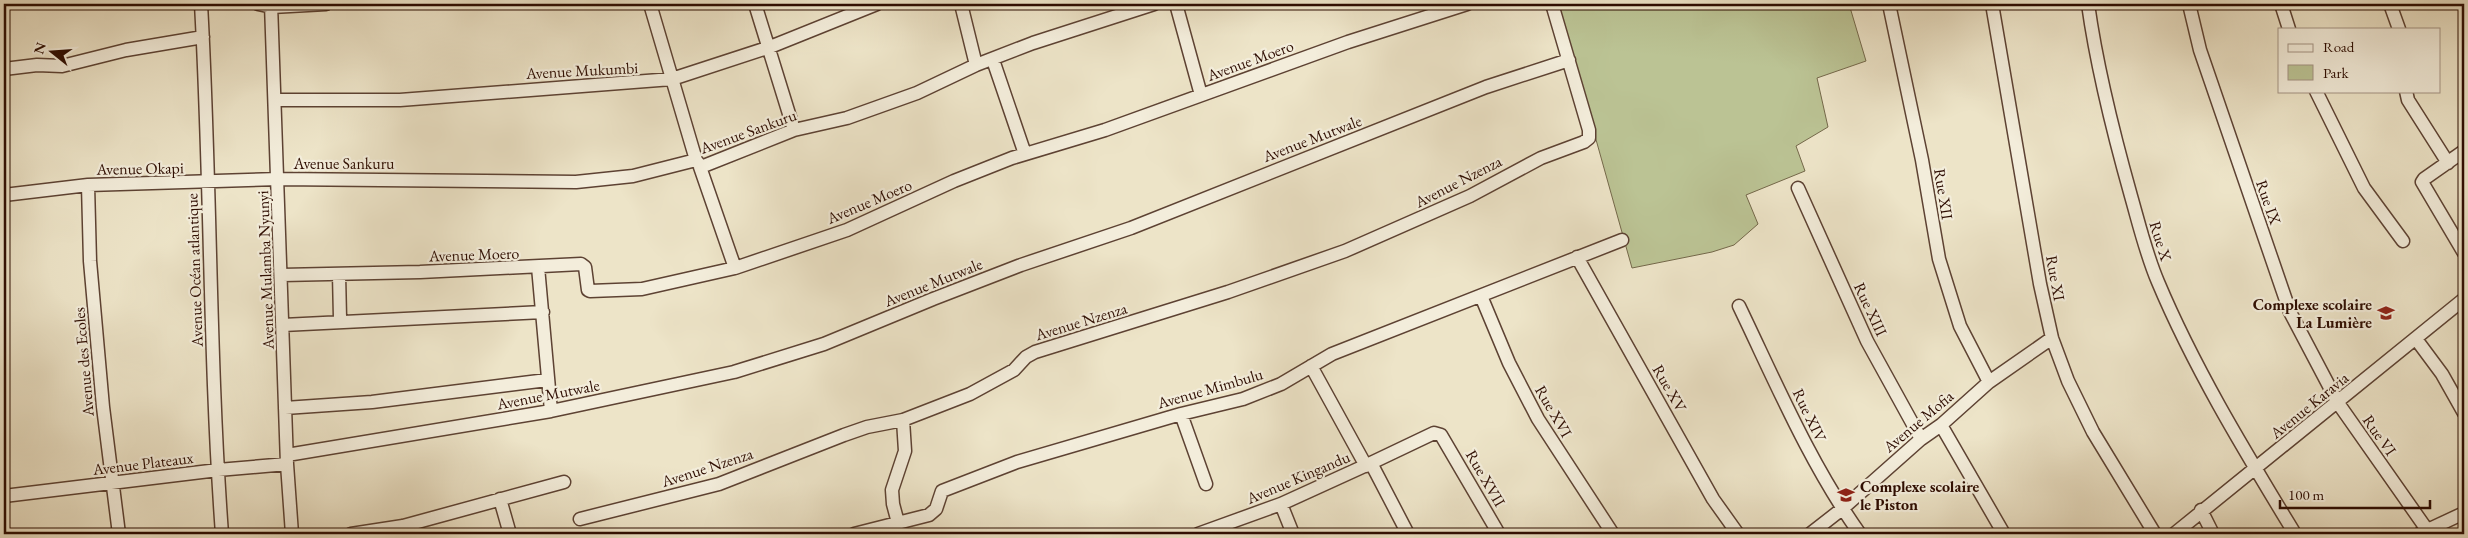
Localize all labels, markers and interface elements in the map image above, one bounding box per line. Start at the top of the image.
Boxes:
north arrow [28,28,78,78]
legend [2278,28,2440,92]
street label: Avenue Moero [1203,35,1296,86]
text: Road [2323,37,2355,56]
text: N [29,40,50,56]
street label: Avenue Mukumbi [524,57,639,84]
text: Park [2323,63,2350,82]
street label: Avenue Sankuru [696,104,800,159]
street label: Avenue Mutwale [1259,110,1365,167]
street label: Avenue Nzenza [1410,150,1506,213]
street label: Avenue Sankuru [292,153,395,174]
street label: Avenue Okapi [95,157,184,180]
street label: Rue XII [1929,167,1958,222]
street label: Avenue Moero [822,174,915,229]
street label: Rue IX [2251,177,2286,228]
street label: Avenue Mulamba Nyunyi [252,190,279,351]
street label: Avenue Océan atlantique [181,193,208,348]
street label: Rue X [2145,219,2177,264]
street label: Avenue Moero [427,242,520,267]
street label: Avenue Mutwale [880,253,985,312]
street label: Rue XI [2041,254,2070,303]
street label: Rue XIII [1849,279,1892,340]
place label: Complexe scolaire La Lumière [2253,294,2372,333]
street label: Avenue Nzenza [1032,297,1130,346]
school or university icon: Complexe scolaire La Lumière [2376,303,2396,323]
street label: Avenue des Ecoles [68,306,99,418]
street label: Rue XV [1648,361,1692,416]
street label: Avenue Mimbulu [1154,363,1266,414]
street label: Avenue Karavia [2265,367,2353,444]
street label: Avenue Mutwale [494,374,601,415]
street label: Rue XVI [1530,381,1577,442]
street label: Rue XIV [1788,385,1832,446]
street label: Avenue Mofia [1878,385,1958,458]
street label: Rue VI [2358,411,2402,460]
street label: Avenue Nzenza [658,443,756,492]
street label: Avenue Kingandu [1242,446,1354,509]
street label: Rue XVII [1461,446,1510,511]
street label: Avenue Plateaux [91,447,195,480]
place label: Complexe scolaire le Piston [1860,476,1980,515]
scale bar [2280,478,2430,510]
school or university icon: Complexe scolaire le Piston [1836,485,1856,505]
text: 100 m [2288,485,2325,504]

